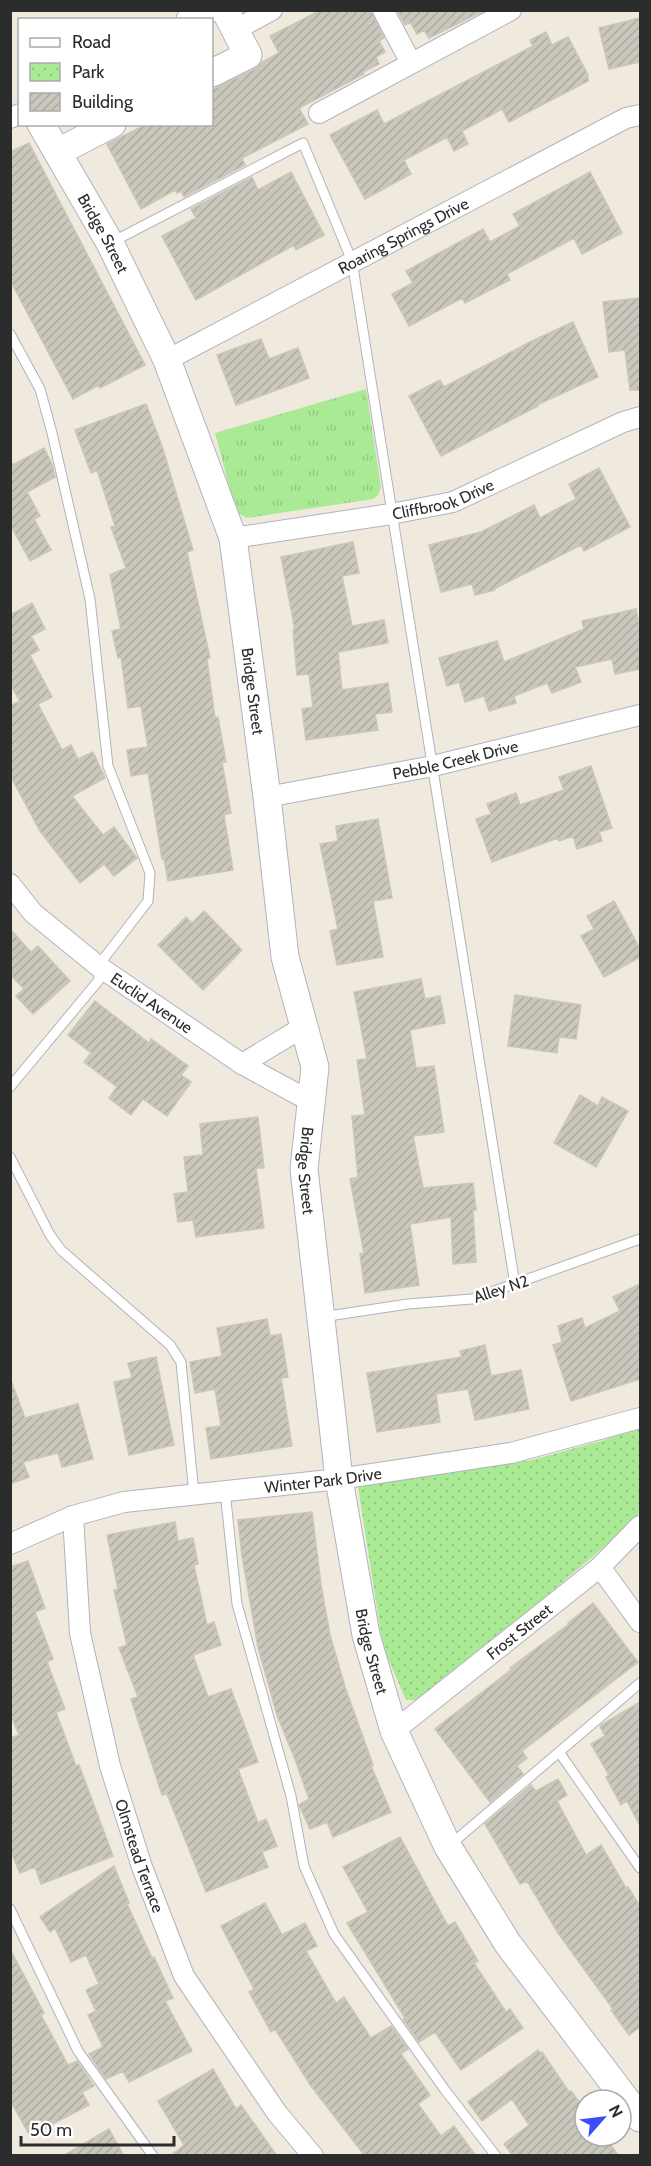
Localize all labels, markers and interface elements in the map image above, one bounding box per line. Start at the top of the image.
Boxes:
legend [18,18,213,126]
text: Road [72,31,111,53]
text: Park [72,61,105,83]
text: Building [72,91,134,113]
street label: Bridge Street [74,190,133,277]
street label: Roaring Springs Drive [335,193,472,278]
street label: Cliffbrook Drive [390,475,497,523]
street label: Bridge Street [238,646,268,736]
street label: Pebble Creek Drive [391,736,520,783]
street label: Euclid Avenue [107,968,196,1037]
street label: Bridge Street [294,1126,319,1216]
street label: Alley N2 [471,1271,531,1307]
street label: Winter Park Drive [263,1463,383,1496]
street label: Frost Street [483,1599,556,1663]
street label: Bridge Street [352,1607,392,1697]
street label: Olmstead Terrace [112,1796,168,1915]
north arrow [573,2088,633,2148]
text: N [605,2102,627,2121]
scale bar [21,2109,174,2147]
text: 50 m [30,2119,72,2141]

